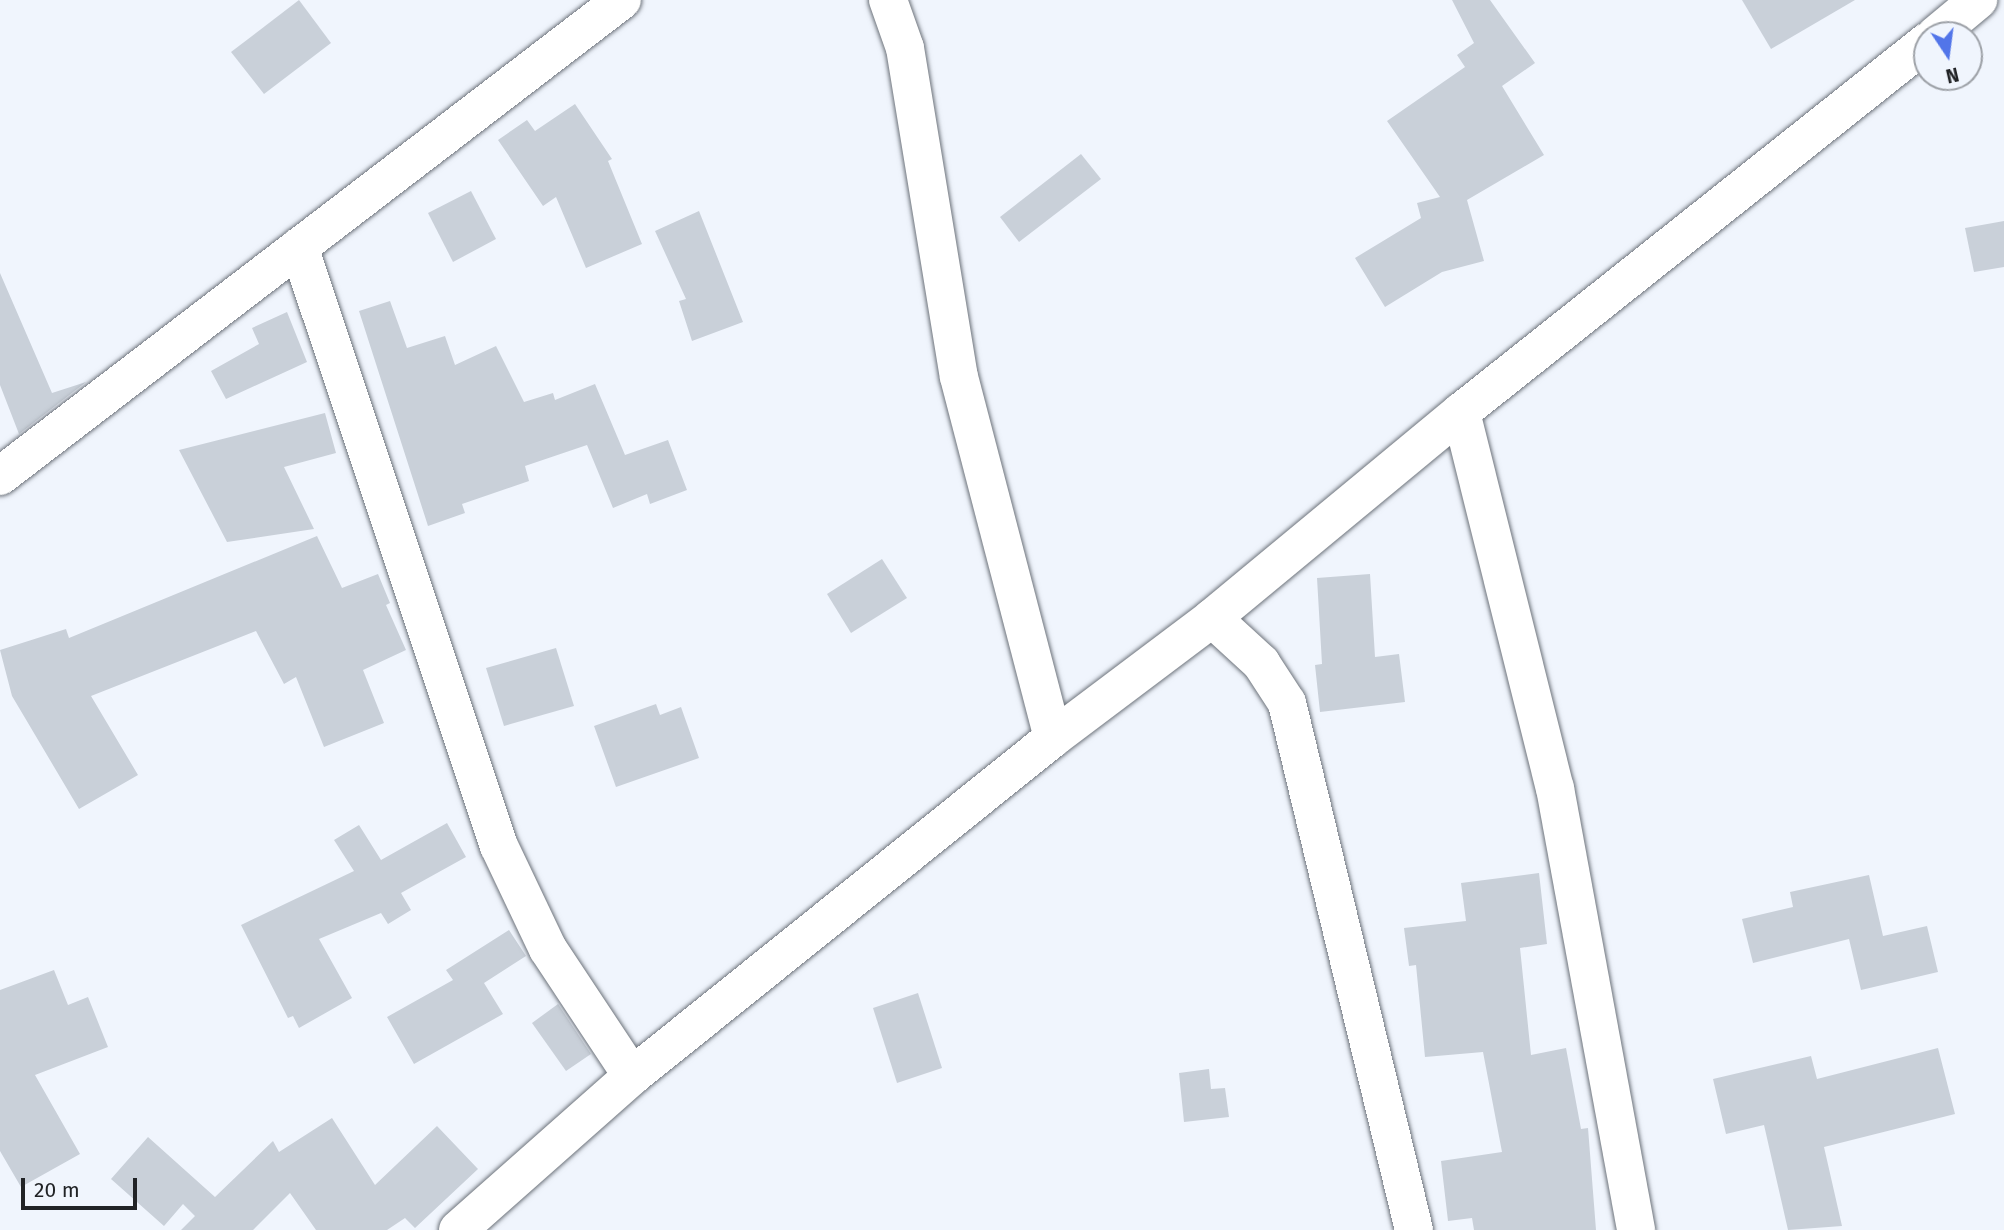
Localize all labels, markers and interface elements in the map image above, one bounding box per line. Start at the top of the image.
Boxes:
north arrow [1913,21,1983,91]
text: N [1944,62,1961,88]
scale bar [24,1164,140,1208]
text: 20 m [34,1177,80,1203]

